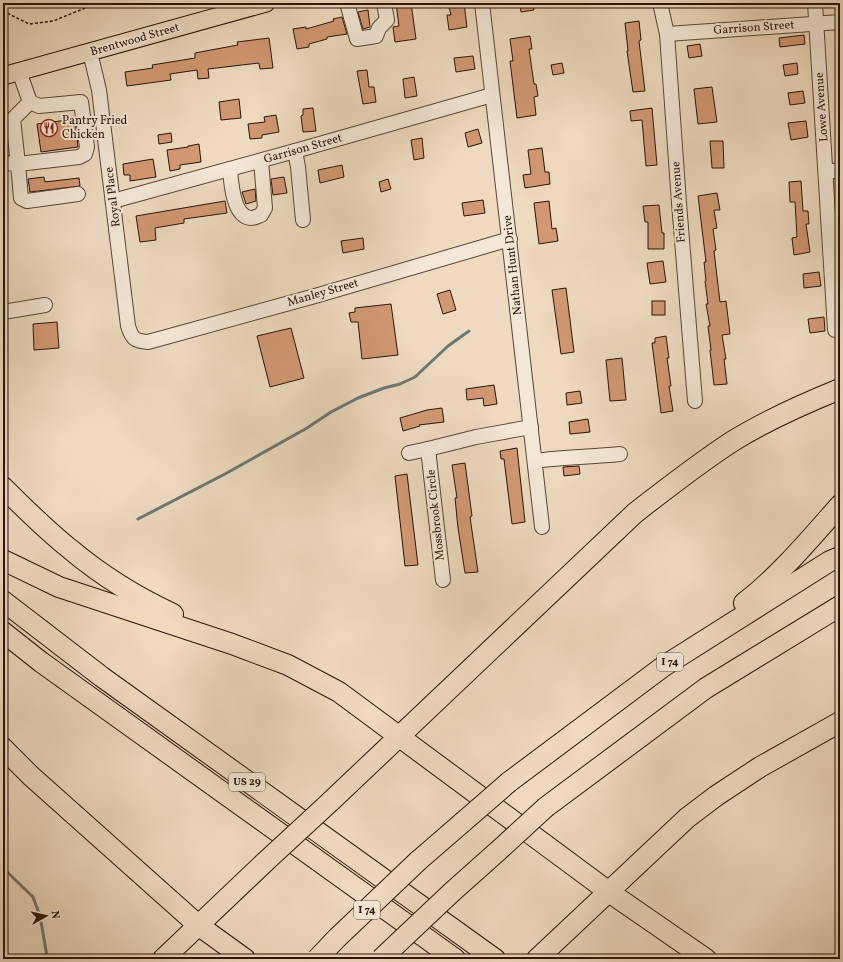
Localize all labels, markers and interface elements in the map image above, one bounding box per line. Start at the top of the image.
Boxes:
street label: Garrison Street [713,17,795,39]
street label: Brentwood Street [89,20,181,60]
street label: Lowe Avenue [812,71,832,142]
place label: Pantry Fried Chicken [62,113,128,143]
restaurant icon: Pantry Fried Chicken [39,118,59,138]
street label: Garrison Street [262,130,344,168]
street label: Friends Avenue [668,161,690,243]
street label: Royal Place [101,166,125,228]
street label: Nathan Hunt Drive [500,214,526,316]
street label: Manley Street [285,275,361,311]
street label: Mossbrook Circle [423,468,449,561]
road number: I 74 [657,653,683,671]
road number: US 29 [229,773,265,791]
north arrow [26,896,66,936]
road number: I 74 [354,901,380,919]
text: N [46,910,62,920]

